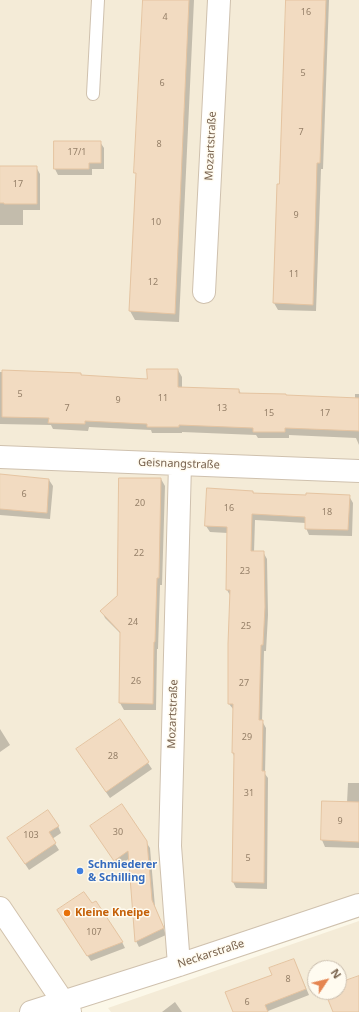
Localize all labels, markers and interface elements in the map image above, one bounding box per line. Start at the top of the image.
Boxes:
house number: 16 [301,7,311,17]
house number: 4 [162,12,168,22]
house number: 5 [300,68,306,78]
house number: 6 [159,78,165,88]
street label: Mozartstraße [203,111,219,181]
house number: 7 [298,127,304,137]
house number: 8 [156,139,162,149]
house number: 17/1 [68,147,86,157]
house number: 17 [13,179,23,189]
house number: 9 [293,210,299,220]
house number: 10 [151,217,161,227]
house number: 11 [289,269,299,279]
house number: 12 [148,277,158,287]
house number: 5 [17,389,23,399]
house number: 11 [158,393,168,403]
house number: 9 [115,395,121,405]
house number: 7 [64,403,70,413]
house number: 13 [217,403,227,413]
house number: 15 [264,408,274,418]
house number: 17 [320,408,330,418]
street label: Geisnangstraße [138,456,220,472]
house number: 6 [21,489,27,499]
house number: 20 [135,498,145,508]
house number: 16 [224,503,234,513]
house number: 18 [322,507,332,517]
house number: 22 [134,548,144,558]
house number: 23 [240,566,250,576]
house number: 24 [128,617,138,627]
house number: 25 [241,621,251,631]
house number: 26 [131,676,141,686]
house number: 27 [239,678,249,688]
street label: Mozartstraße [165,679,181,749]
house number: 29 [242,732,252,742]
house number: 28 [108,751,118,761]
house number: 31 [244,788,254,798]
house number: 9 [337,816,343,826]
house number: 30 [113,827,123,837]
house number: 103 [23,830,39,840]
house number: 5 [245,853,251,863]
place label: Schmiederer & Schilling [88,858,157,884]
marker: Schmiederer & Schilling [75,866,85,876]
place label: Kleine Kneipe [75,906,150,920]
marker: Kleine Kneipe [62,908,72,918]
house number: 107 [86,927,102,937]
street label: Neckarstraße [176,937,246,971]
north arrow [307,960,347,1000]
text: N [328,965,345,981]
house number: 8 [285,974,291,984]
house number: 6 [244,997,250,1007]

